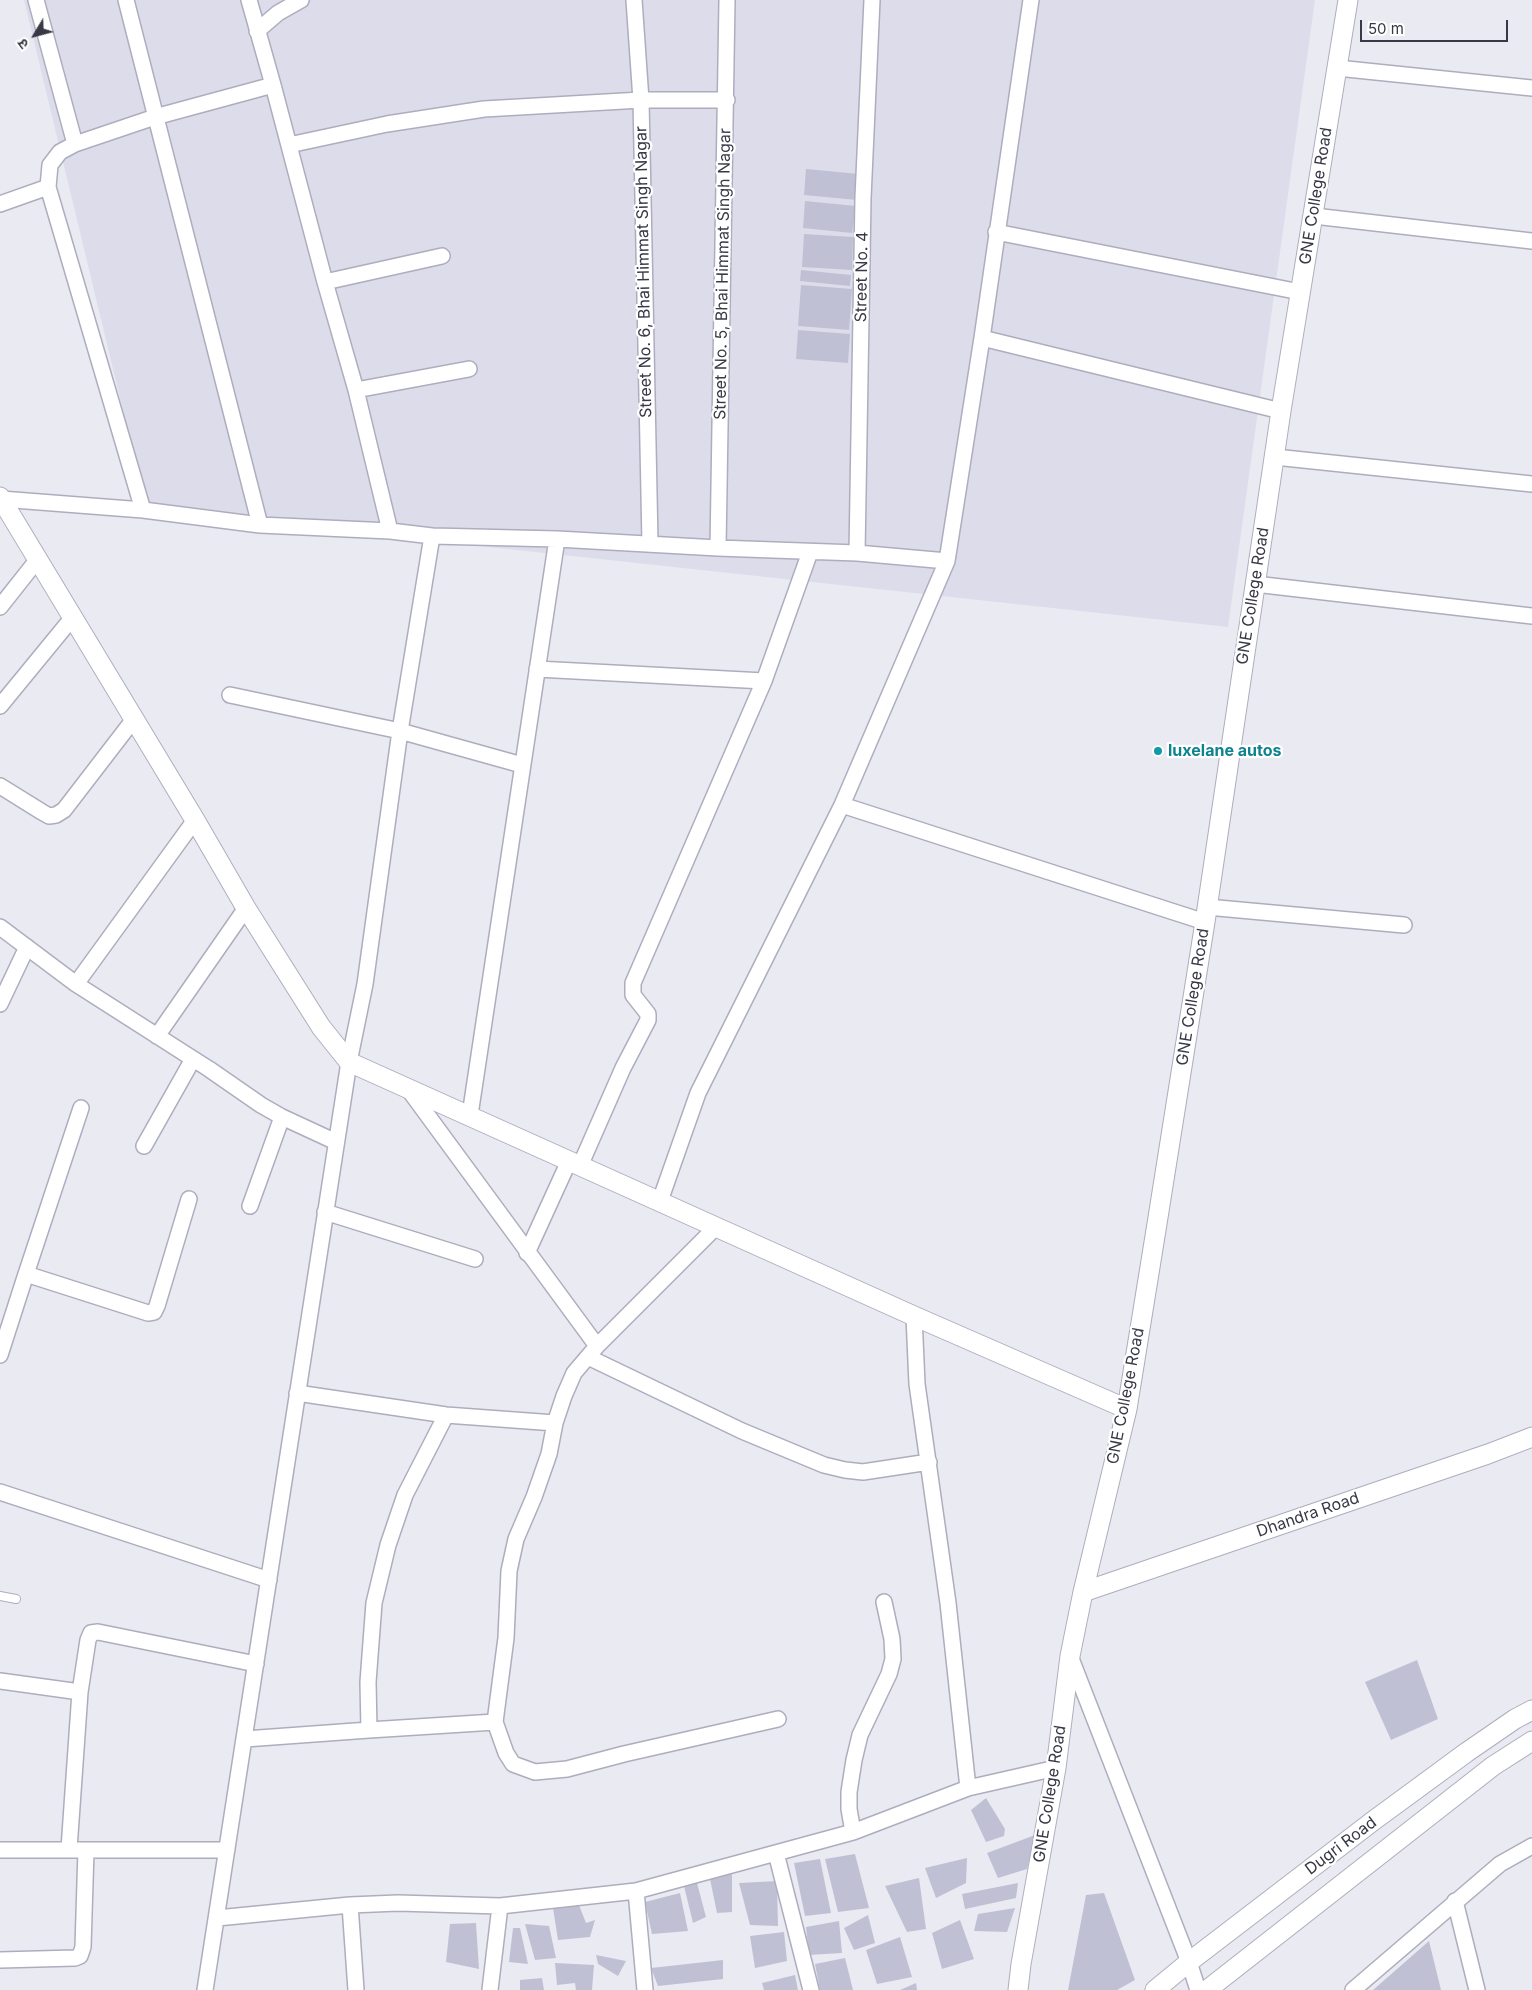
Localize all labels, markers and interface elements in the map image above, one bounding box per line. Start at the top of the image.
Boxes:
north arrow [10,10,60,60]
scale bar [1362,10,1510,42]
text: 50 m [1368,19,1404,38]
text: उ [13,36,32,53]
street label: Street No. 6, Bhai Himmat Singh Nagar [632,126,656,418]
street label: GNE College Road [1296,126,1336,266]
street label: Street No. 5, Bhai Himmat Singh Nagar [711,128,735,420]
street label: Street No. 4 [852,231,872,323]
street label: GNE College Road [1233,526,1273,666]
place label: luxelane autos [1168,741,1281,761]
marker: luxelane autos [1152,745,1164,757]
street label: GNE College Road [1173,927,1213,1067]
street label: GNE College Road [1103,1326,1149,1466]
street label: Dhandra Road [1254,1488,1362,1542]
street label: GNE College Road [1030,1724,1070,1864]
street label: Dugri Road [1302,1813,1380,1879]

